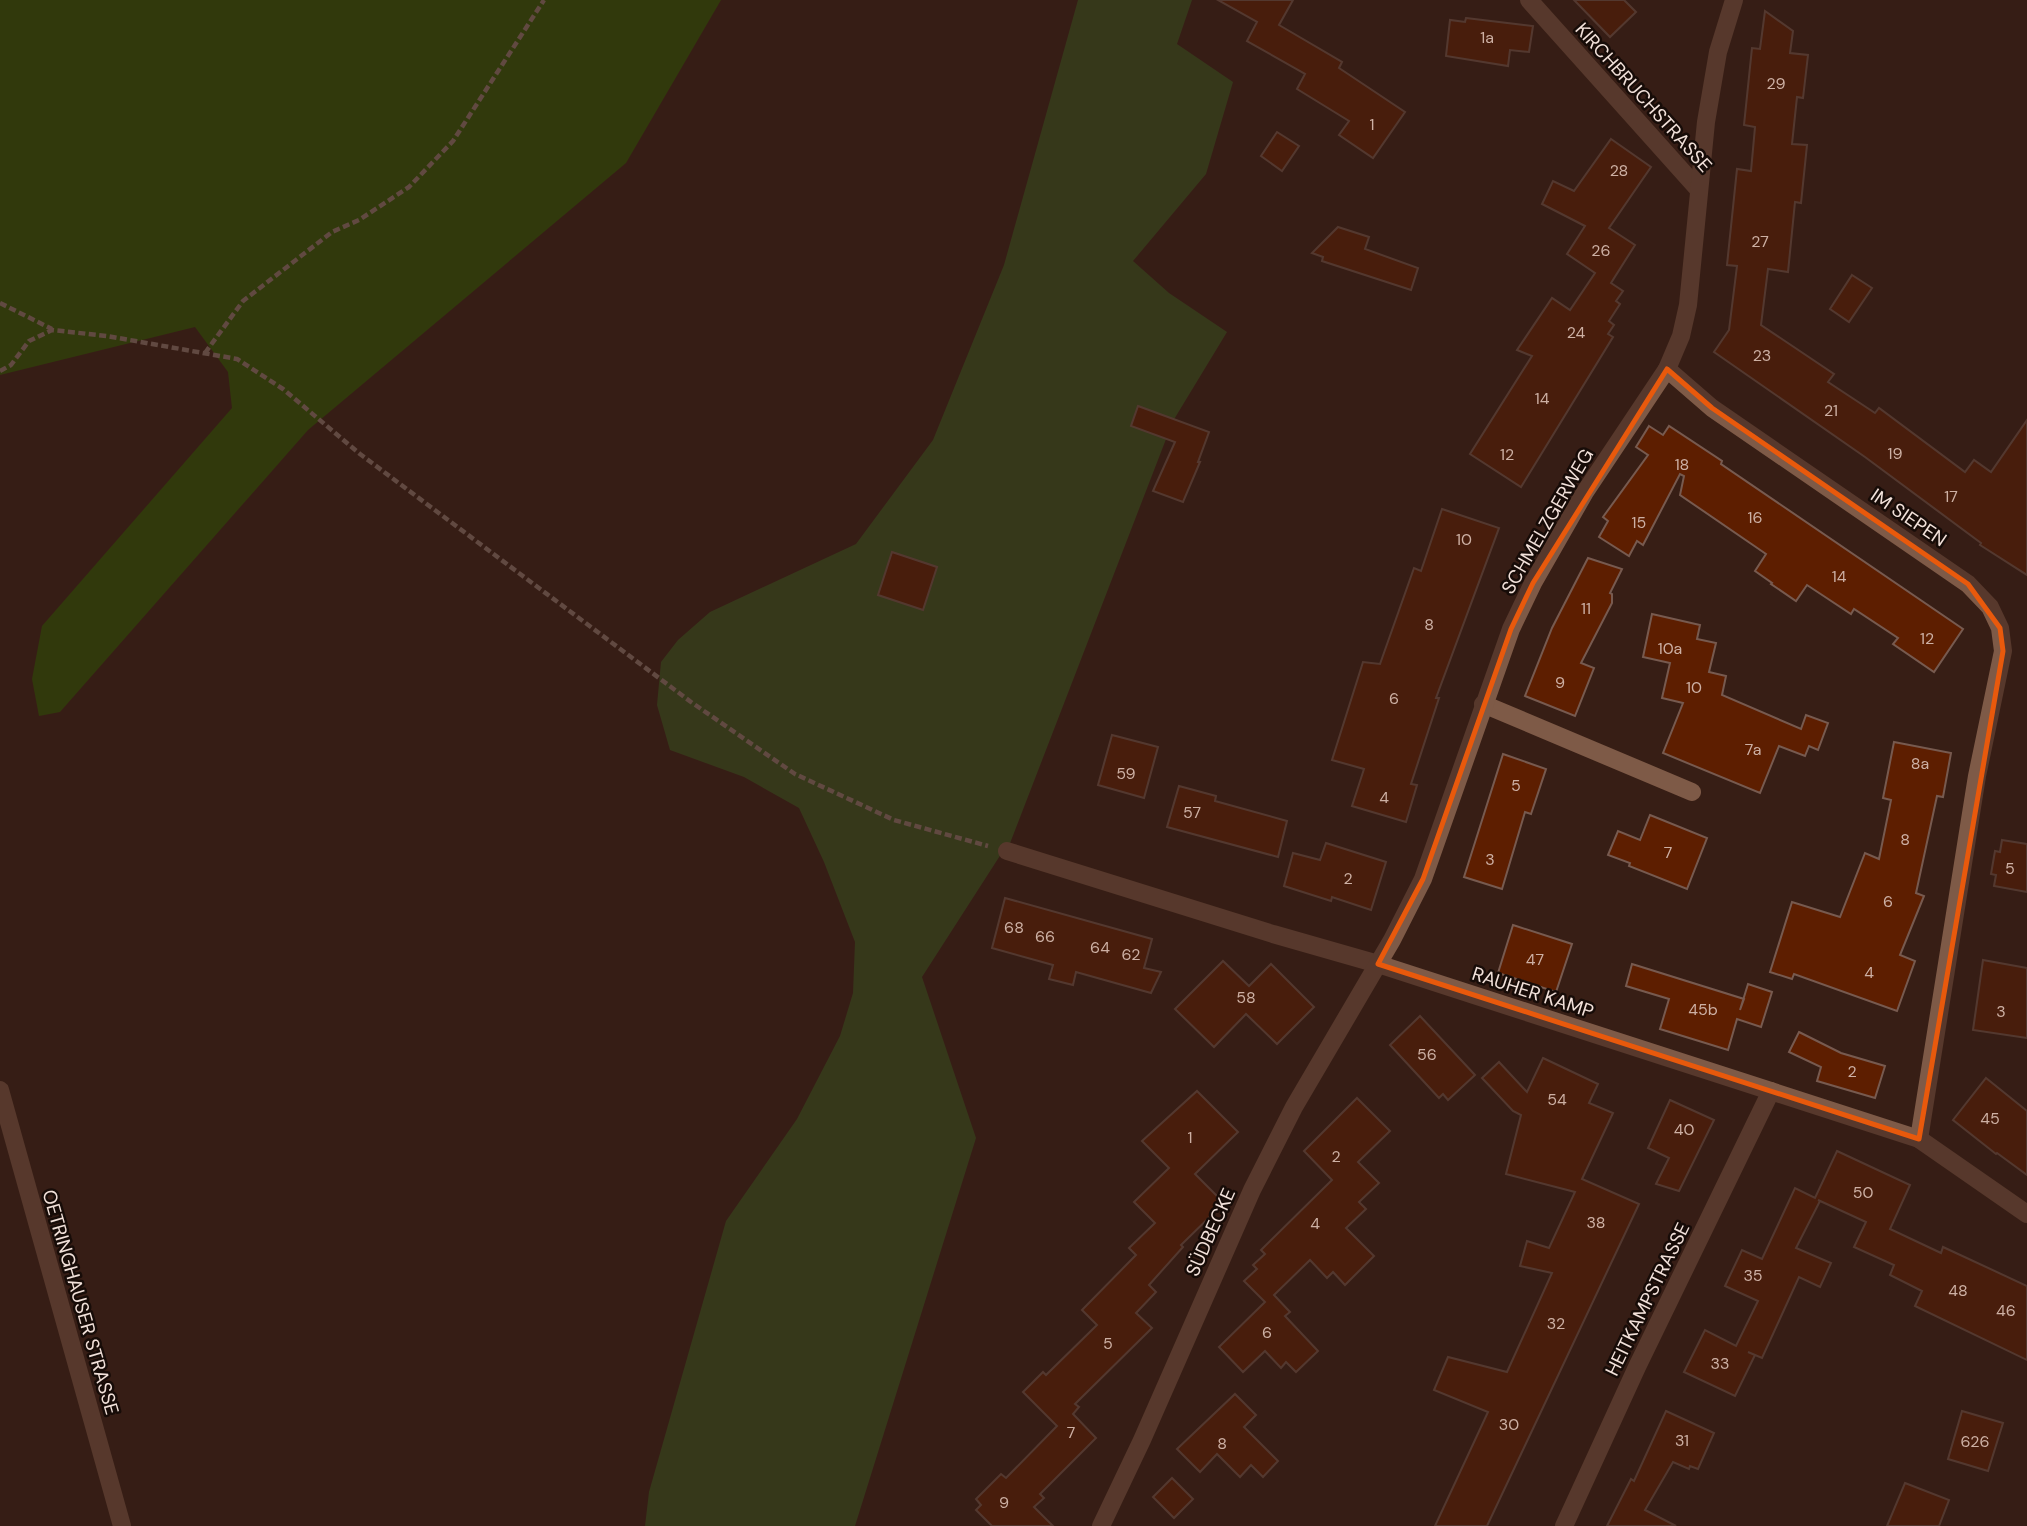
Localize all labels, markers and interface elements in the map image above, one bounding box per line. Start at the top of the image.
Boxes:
street label: KIRCHBRUCHSTRASSE [1570,17,1718,177]
house number: 1a [1480,27,1494,48]
house number: 29 [1766,73,1786,94]
house number: 1 [1370,114,1375,135]
house number: 28 [1610,160,1628,181]
house number: 27 [1751,231,1769,252]
house number: 26 [1591,240,1611,261]
house number: 24 [1567,322,1586,343]
house number: 23 [1753,345,1771,366]
house number: 14 [1535,388,1550,409]
house number: 21 [1824,400,1838,421]
house number: 19 [1887,443,1903,464]
street label: SCHMELZGERWEG [1496,444,1599,598]
house number: 12 [1500,444,1514,465]
house number: 18 [1675,454,1689,475]
street label: IM SIEPEN [1866,483,1952,552]
house number: 17 [1944,486,1958,507]
house number: 16 [1747,507,1763,528]
house number: 15 [1632,512,1646,533]
house number: 10 [1456,529,1472,550]
house number: 14 [1832,566,1847,587]
house number: 11 [1581,598,1591,619]
house number: 8 [1424,614,1434,635]
house number: 12 [1920,628,1934,649]
house number: 10a [1658,638,1682,659]
house number: 9 [1555,672,1565,693]
house number: 10 [1686,677,1702,698]
house number: 6 [1389,688,1399,709]
house number: 7a [1745,739,1761,760]
house number: 8a [1911,753,1929,774]
house number: 59 [1116,763,1136,784]
house number: 5 [1511,775,1521,796]
house number: 4 [1379,787,1389,808]
house number: 57 [1183,802,1201,823]
house number: 8 [1900,829,1910,850]
house number: 7 [1664,842,1672,863]
house number: 3 [1485,849,1495,870]
house number: 5 [2005,858,2015,879]
house number: 2 [1343,868,1353,889]
house number: 6 [1883,891,1893,912]
house number: 68 [1004,917,1024,938]
house number: 66 [1035,926,1055,947]
house number: 64 [1090,937,1110,958]
house number: 62 [1122,944,1140,965]
house number: 47 [1526,949,1544,970]
street label: RAUHER KAMP [1469,961,1597,1024]
house number: 4 [1864,962,1874,983]
house number: 58 [1236,987,1256,1008]
house number: 45b [1688,999,1718,1020]
house number: 3 [1996,1001,2006,1022]
house number: 56 [1417,1044,1437,1065]
house number: 2 [1847,1061,1857,1082]
house number: 54 [1547,1089,1567,1110]
house number: 45 [1980,1108,2000,1129]
house number: 40 [1674,1119,1694,1140]
house number: 1 [1188,1127,1193,1148]
house number: 2 [1331,1146,1341,1167]
house number: 50 [1853,1182,1873,1203]
street label: SÜDBECKE [1180,1184,1241,1280]
street label: OETRINGHAUSER STRASSE [36,1187,125,1418]
house number: 38 [1586,1212,1606,1233]
house number: 4 [1310,1213,1320,1234]
street label: HEITKAMPSTRASSE [1599,1218,1695,1380]
house number: 35 [1743,1265,1763,1286]
house number: 48 [1948,1280,1968,1301]
house number: 46 [1996,1300,2016,1321]
house number: 32 [1547,1313,1565,1334]
house number: 6 [1262,1322,1272,1343]
house number: 5 [1103,1333,1113,1354]
house number: 33 [1711,1353,1729,1374]
house number: 30 [1499,1414,1519,1435]
house number: 7 [1067,1422,1075,1443]
house number: 31 [1675,1430,1689,1451]
house number: 626 [1961,1431,1989,1452]
house number: 8 [1217,1433,1227,1454]
house number: 9 [999,1492,1009,1513]

